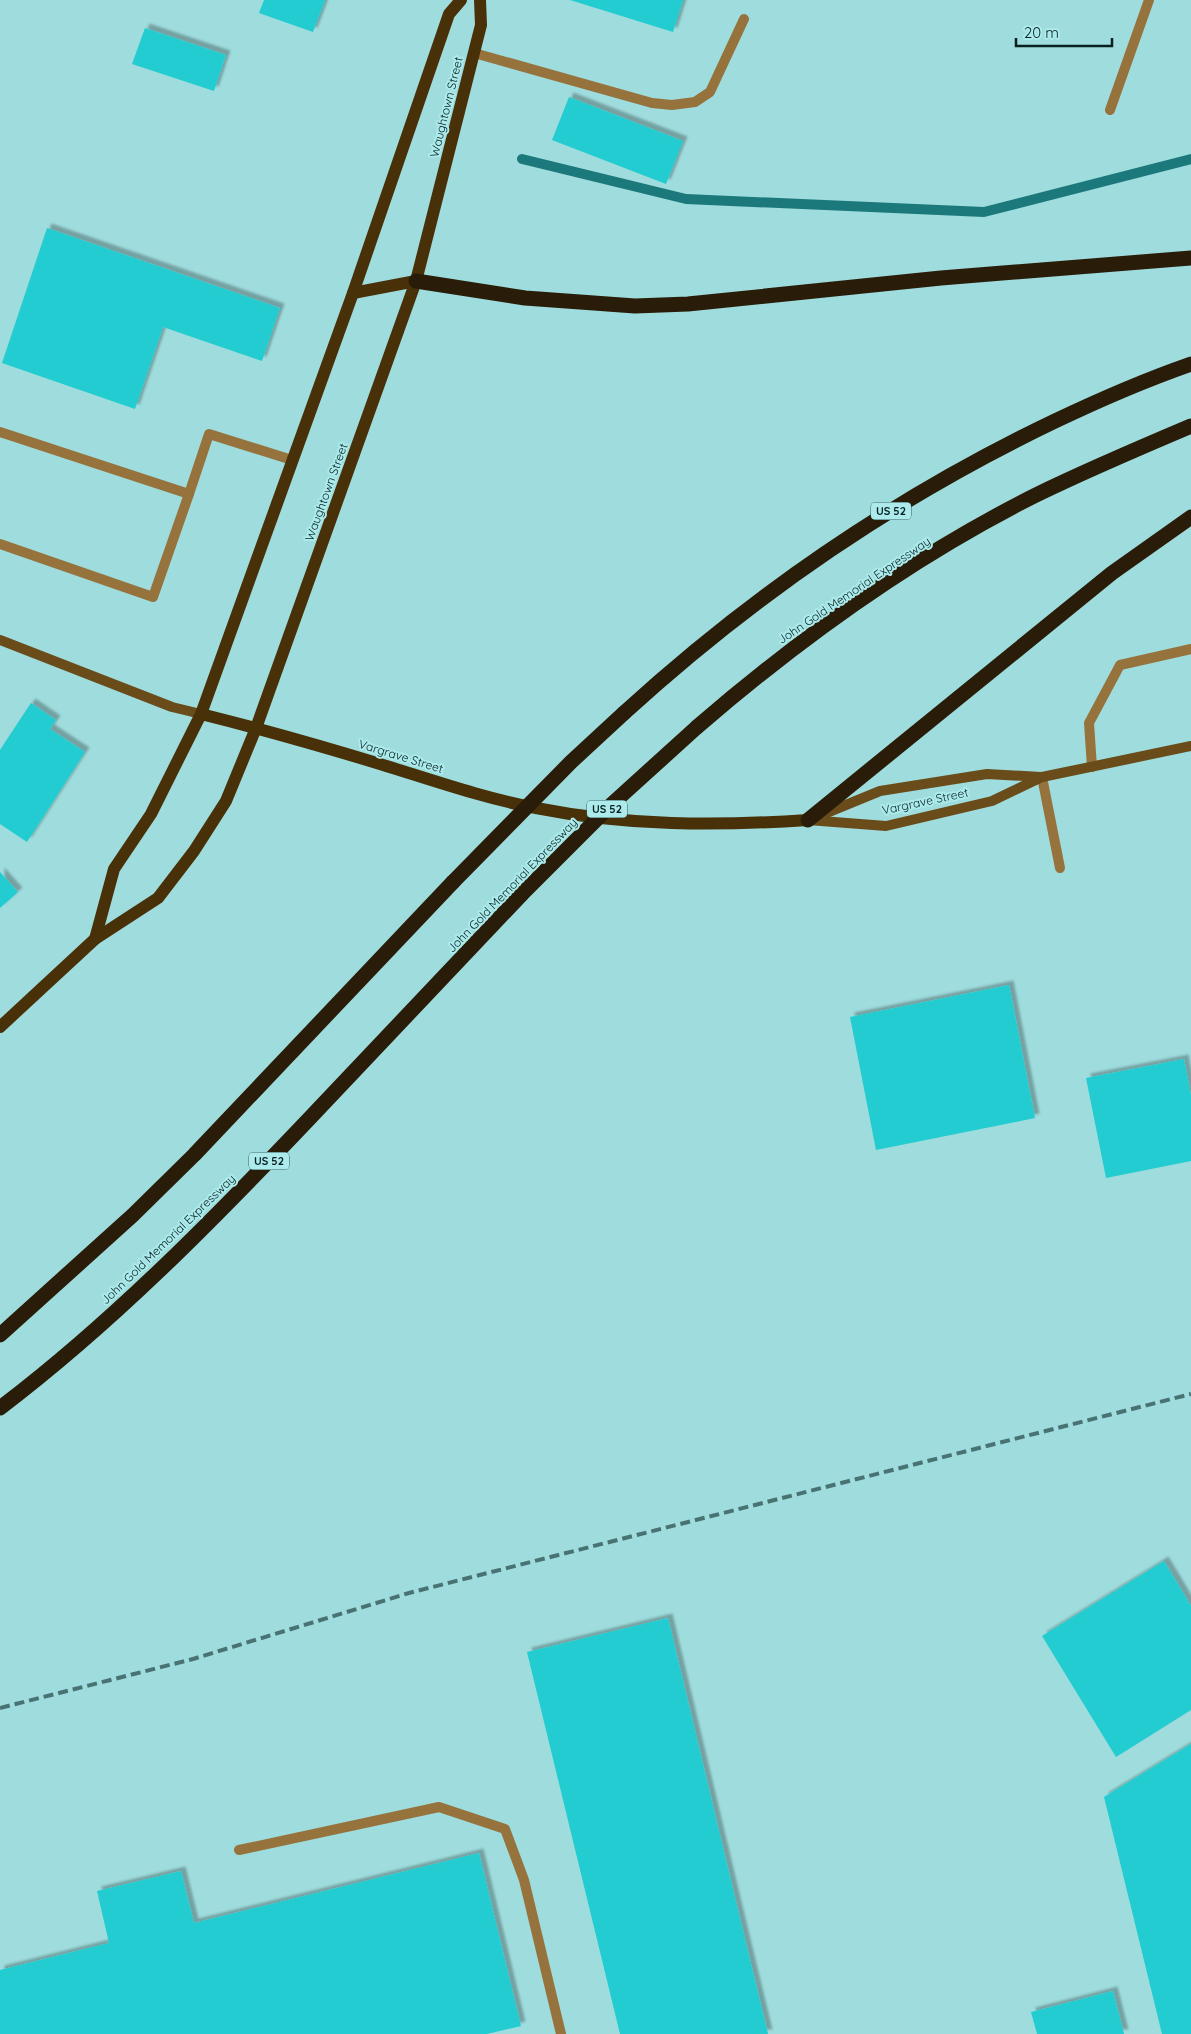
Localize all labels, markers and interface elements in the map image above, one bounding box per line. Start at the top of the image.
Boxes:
scale bar [1016,15,1112,47]
text: 20 m [1024,23,1059,42]
street label: Waughtown Street [426,55,466,159]
street label: Waughtown Street [301,441,351,543]
road number: US 52 [871,502,911,520]
street label: John Gold Memorial Expressway [775,533,933,647]
street label: Vargrave Street [357,736,445,776]
street label: Vargrave Street [881,785,969,817]
road number: US 52 [587,801,627,818]
street label: John Gold Memorial Expressway [444,815,580,955]
road number: US 52 [249,1152,289,1170]
street label: John Gold Memorial Expressway [98,1171,238,1307]

